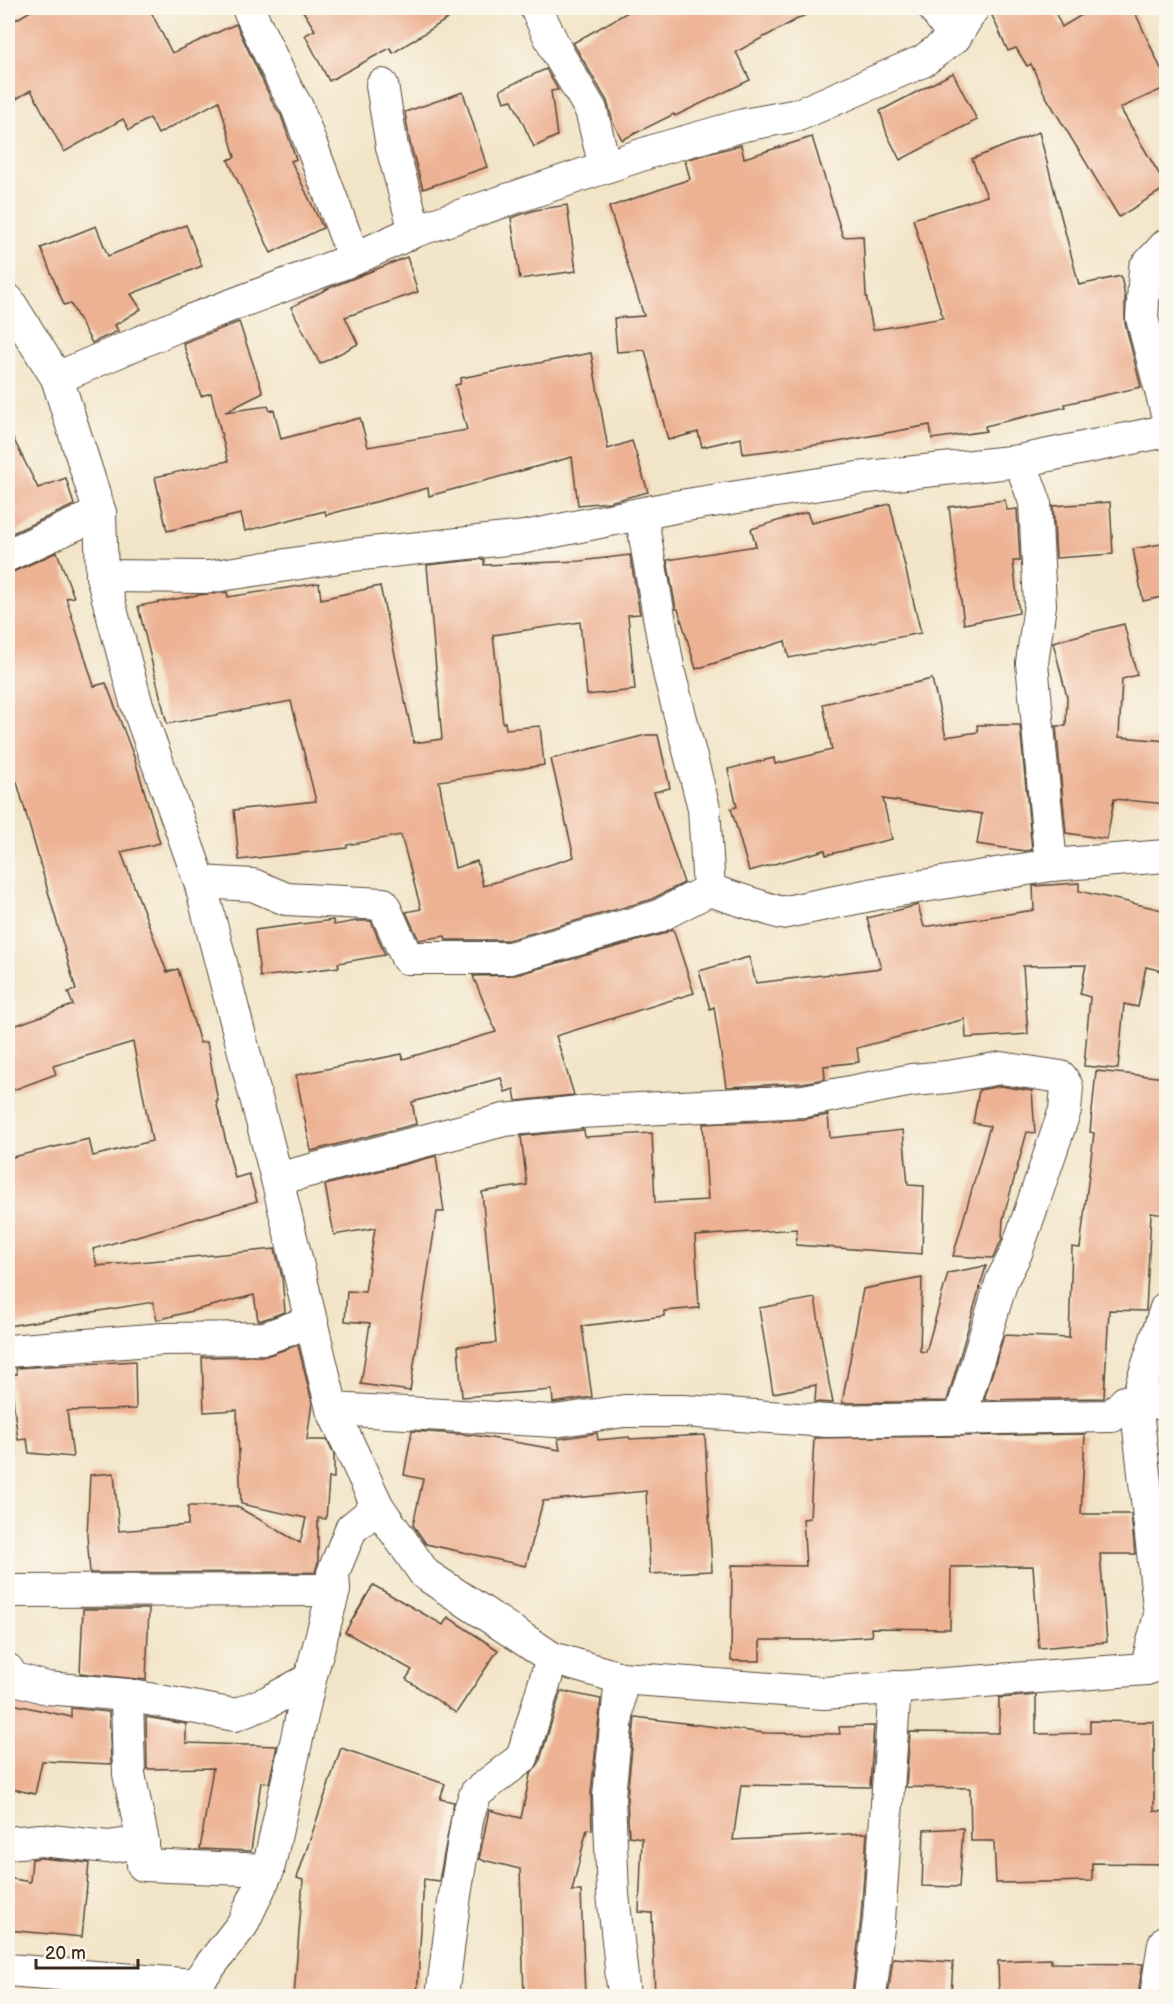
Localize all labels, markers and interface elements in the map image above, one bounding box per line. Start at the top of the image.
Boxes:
scale bar [36,1932,138,1970]
text: 20 m [45,1943,86,1964]

